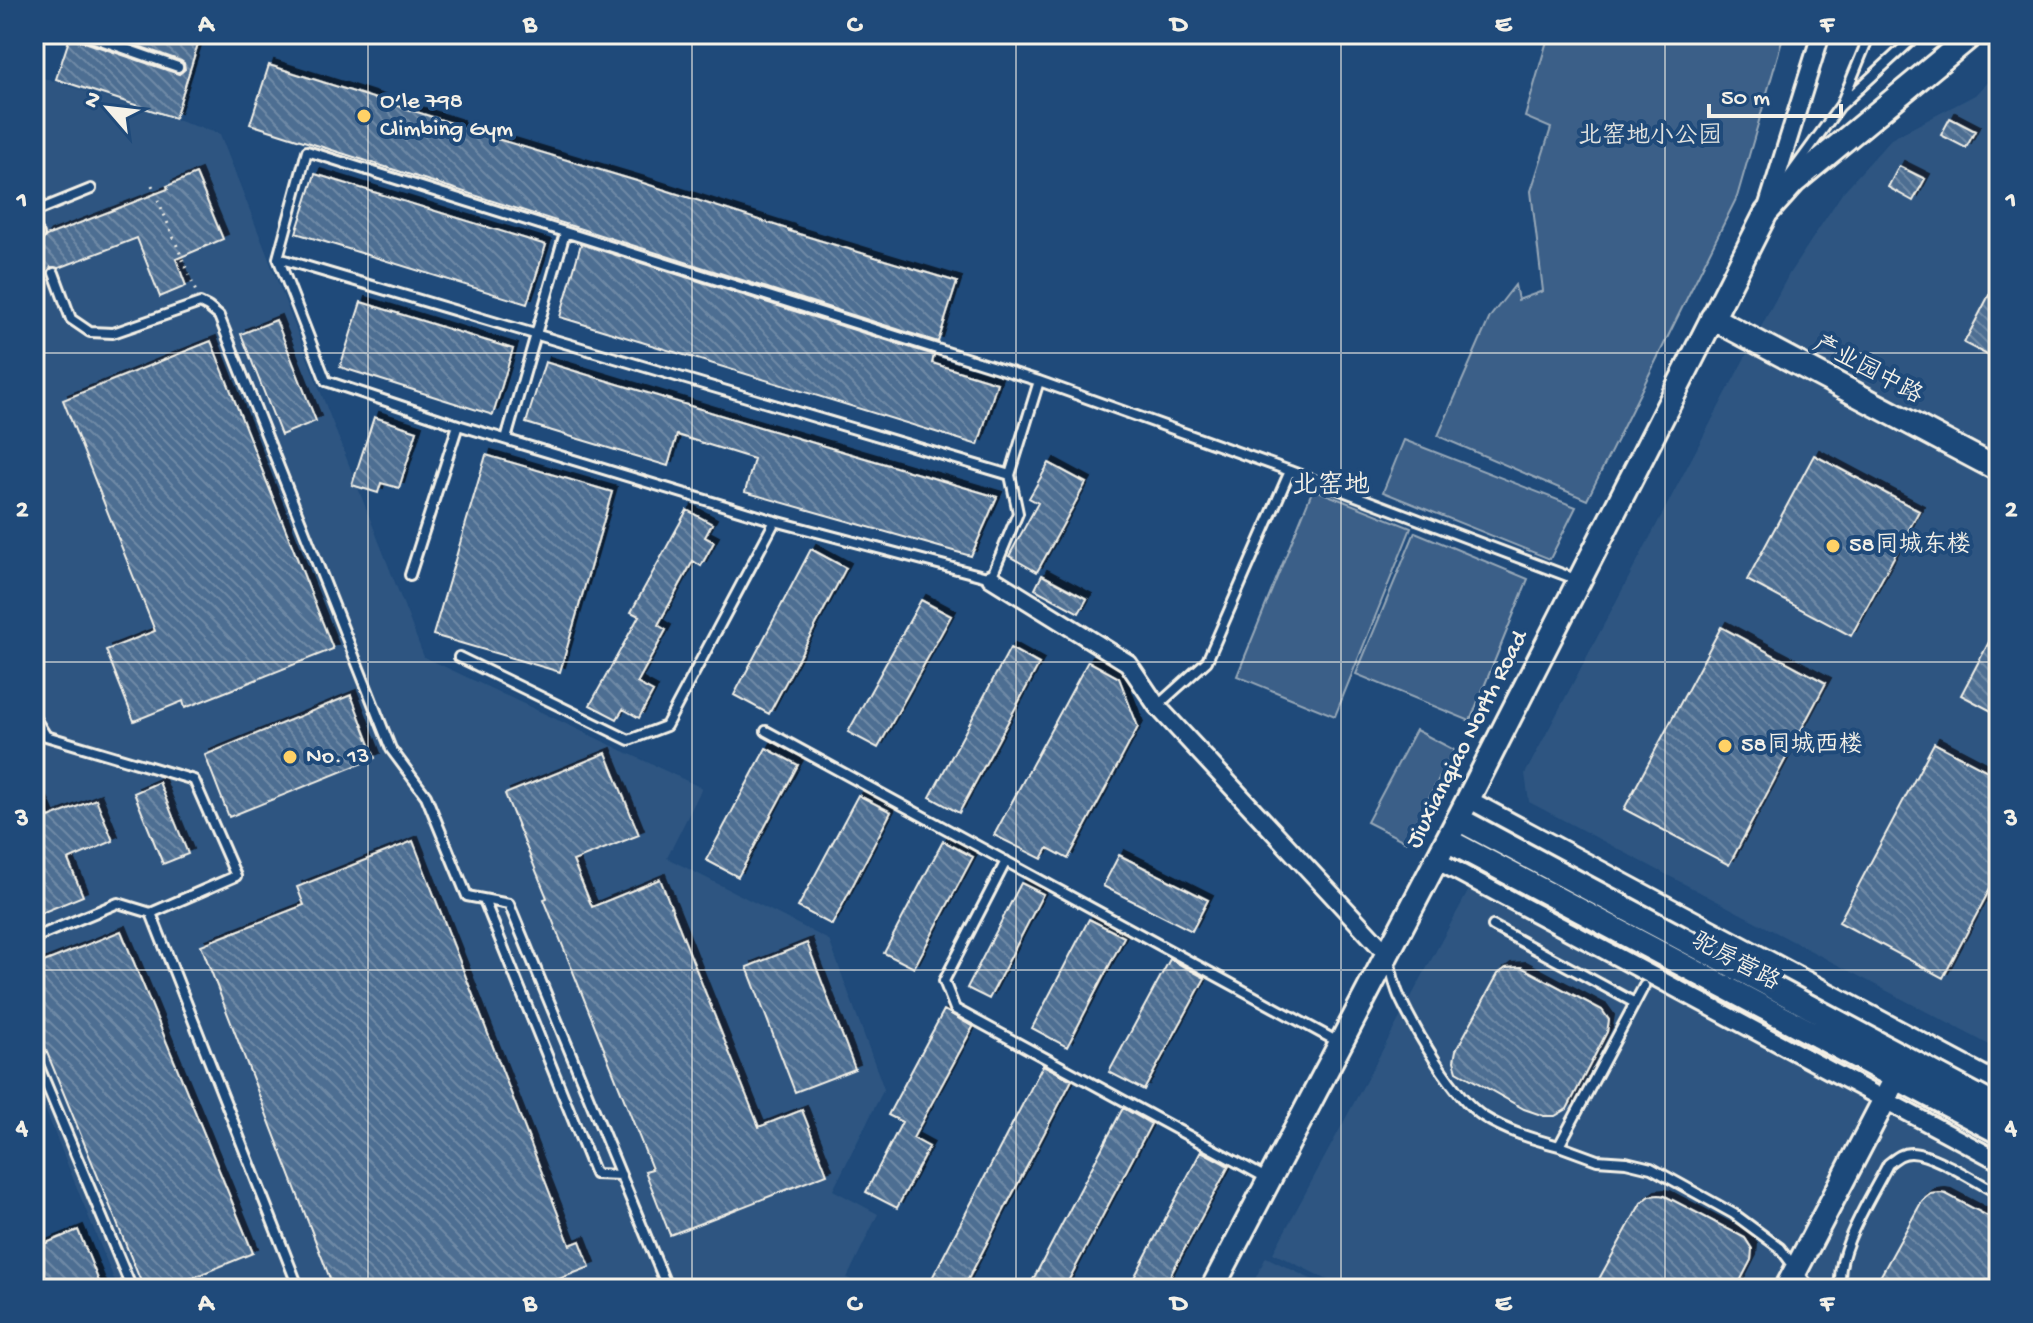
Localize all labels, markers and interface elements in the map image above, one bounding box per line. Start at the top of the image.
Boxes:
text: A [197,11,215,42]
text: B [522,11,538,42]
text: C [847,11,864,42]
text: D [1169,11,1189,42]
text: E [1495,11,1513,42]
text: F [1819,11,1835,42]
north arrow [68,68,148,148]
scale bar [1709,68,1841,118]
text: 50 m [1721,85,1770,114]
text: N [79,88,109,113]
place label: O’le 798 Climbing Gym [380,88,513,145]
marker: O’le 798 Climbing Gym [355,107,373,125]
park label: 北窑地小公园 [1578,122,1722,152]
text: 1 [16,187,27,218]
text: 1 [2005,187,2016,218]
street label: 产业园中路 [1807,328,1928,412]
district label: 北窑地 [1292,470,1370,503]
text: 2 [16,496,29,527]
text: 2 [2005,496,2018,527]
place label: 58同城东楼 [1849,531,1971,561]
marker: 58同城东楼 [1824,537,1842,555]
street label: Jiuxianqiao North Road [1401,625,1536,854]
place label: 58同城西楼 [1741,731,1863,761]
marker: 58同城西楼 [1716,737,1734,755]
place label: No. 13 [306,743,370,772]
marker: No. 13 [281,748,299,766]
text: 3 [14,805,29,836]
text: 3 [2003,805,2018,836]
street label: 驼房营路 [1686,926,1785,998]
text: 4 [15,1114,29,1145]
text: 4 [2004,1114,2018,1145]
text: A [197,1290,215,1321]
text: B [522,1290,538,1321]
text: C [847,1290,864,1321]
text: D [1169,1290,1189,1321]
text: E [1495,1290,1513,1321]
text: F [1819,1290,1835,1321]

